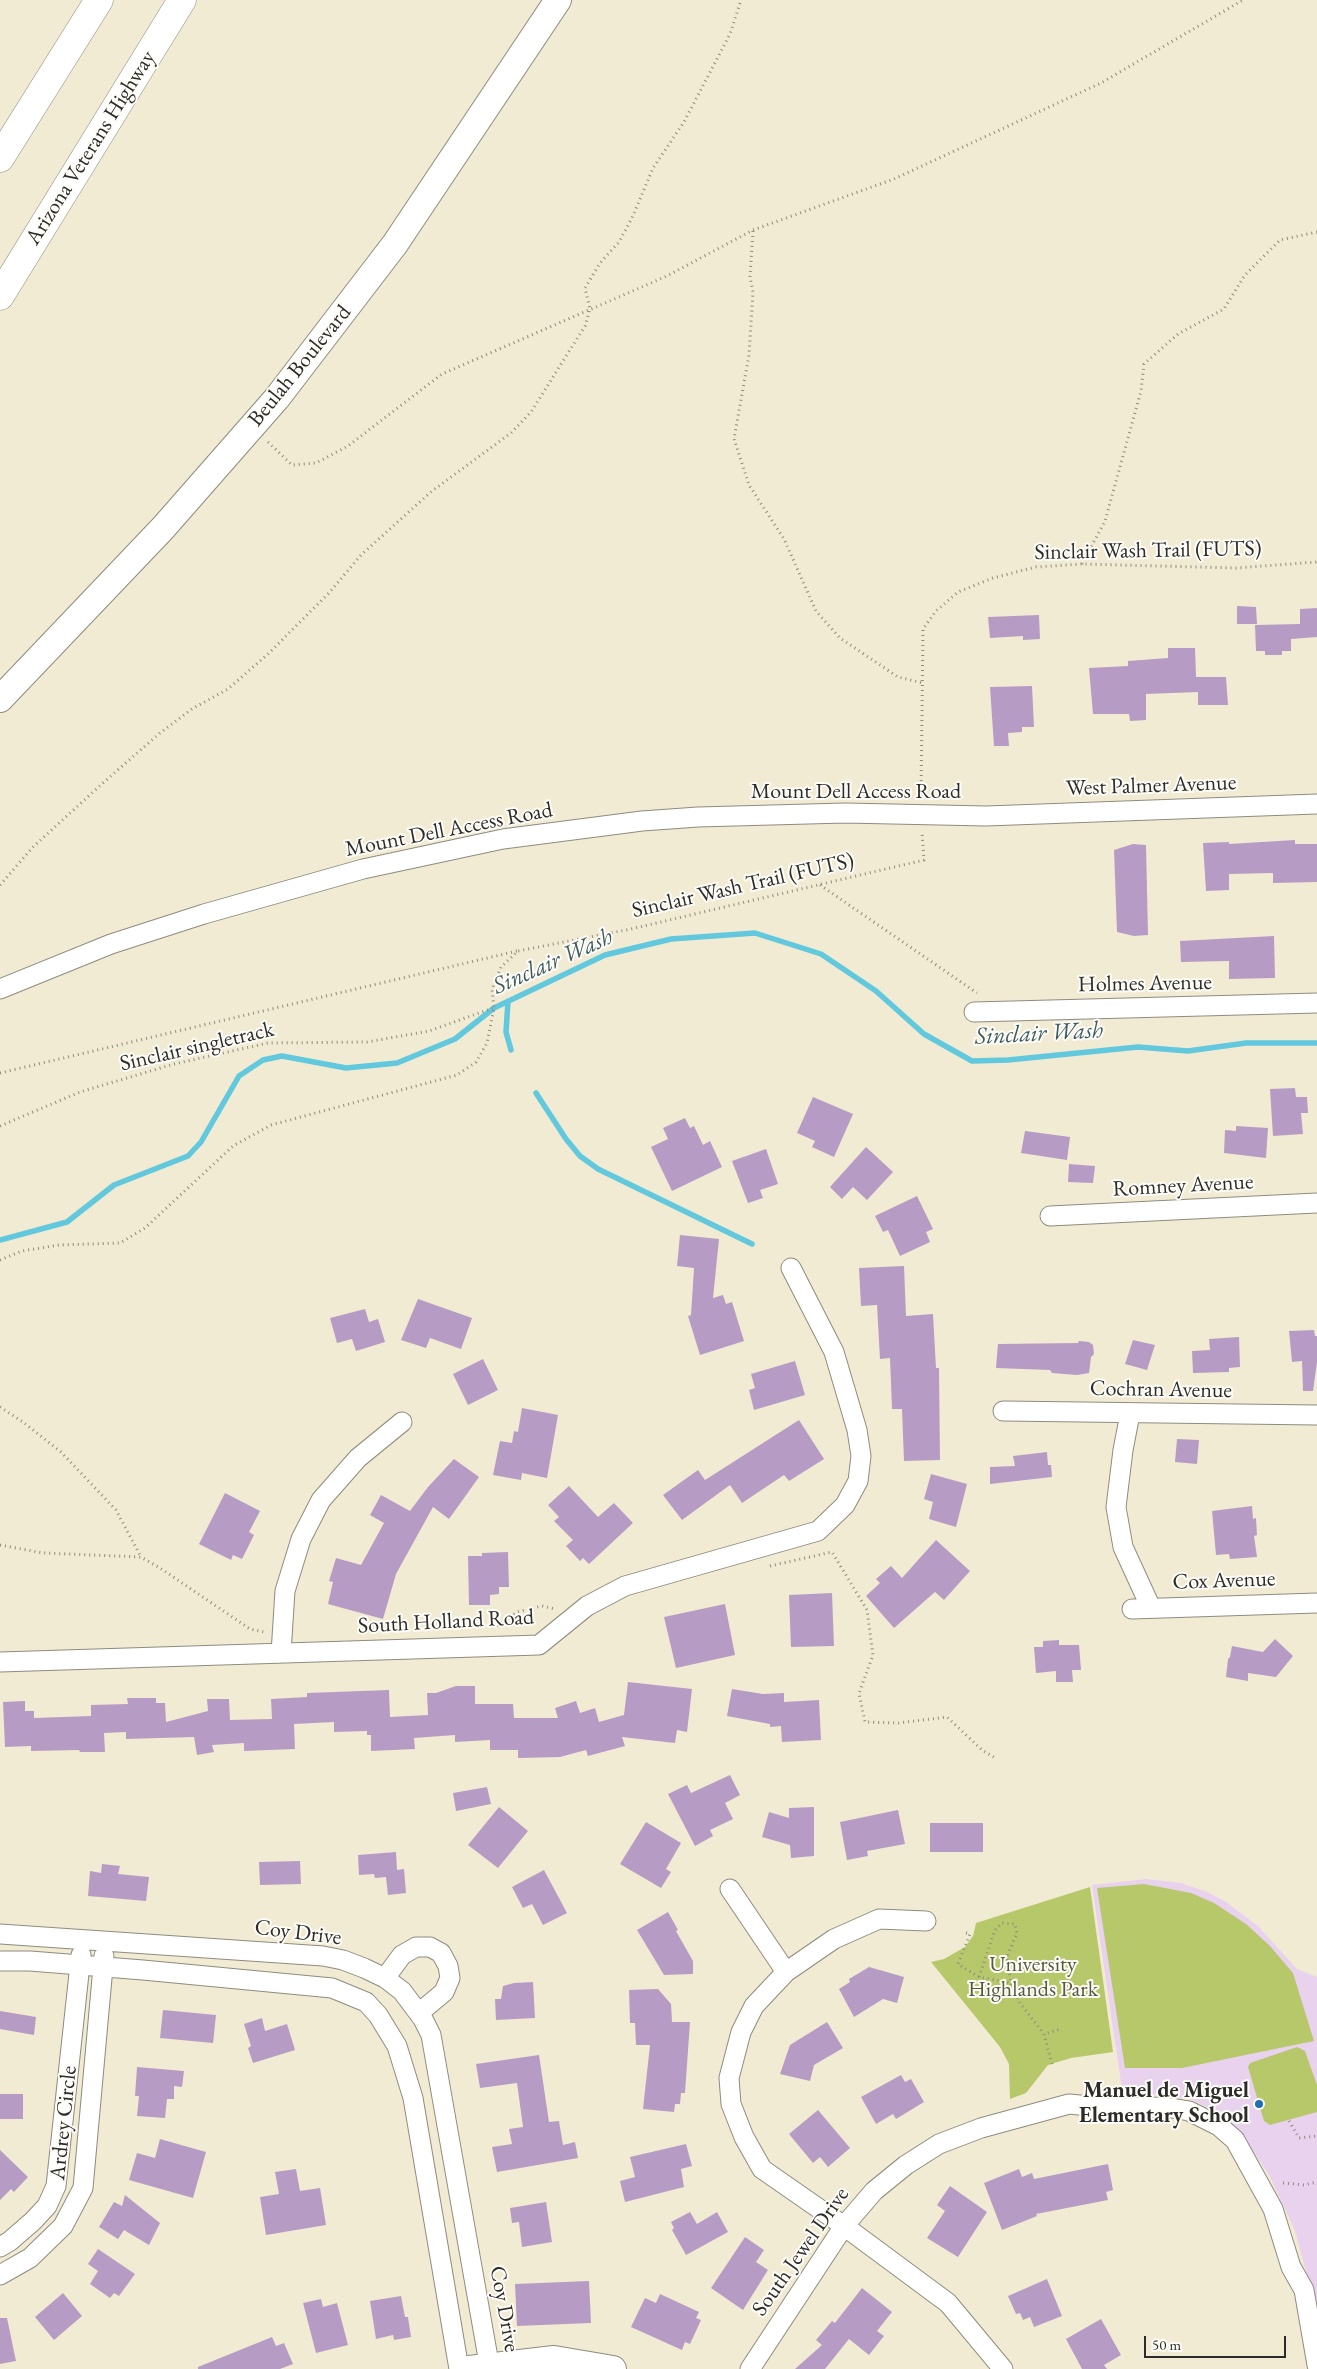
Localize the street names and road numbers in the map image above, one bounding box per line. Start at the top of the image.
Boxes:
street label: Arizona Veterans Highway [20,46,162,250]
street label: Beulah Boulevard [243,300,357,432]
street label: Sinclair Wash Trail (FUTS) [1034,536,1262,566]
street label: West Palmer Avenue [1065,770,1237,802]
street label: Mount Dell Access Road [751,779,961,805]
street label: Mount Dell Access Road [343,797,555,863]
street label: Sinclair Wash Trail (FUTS) [629,848,857,924]
street label: Holmes Avenue [1078,970,1212,998]
street label: Sinclair singletrack [117,1016,277,1078]
street label: Romney Avenue [1112,1169,1254,1203]
street label: Cochran Avenue [1090,1376,1232,1404]
street label: Cox Avenue [1172,1566,1276,1596]
street label: South Holland Road [357,1604,535,1640]
street label: Coy Drive [253,1915,343,1951]
street label: Ardrey Circle [45,2065,83,2181]
street label: South Jewel Drive [747,2183,855,2321]
street label: Coy Drive [483,2264,525,2354]

